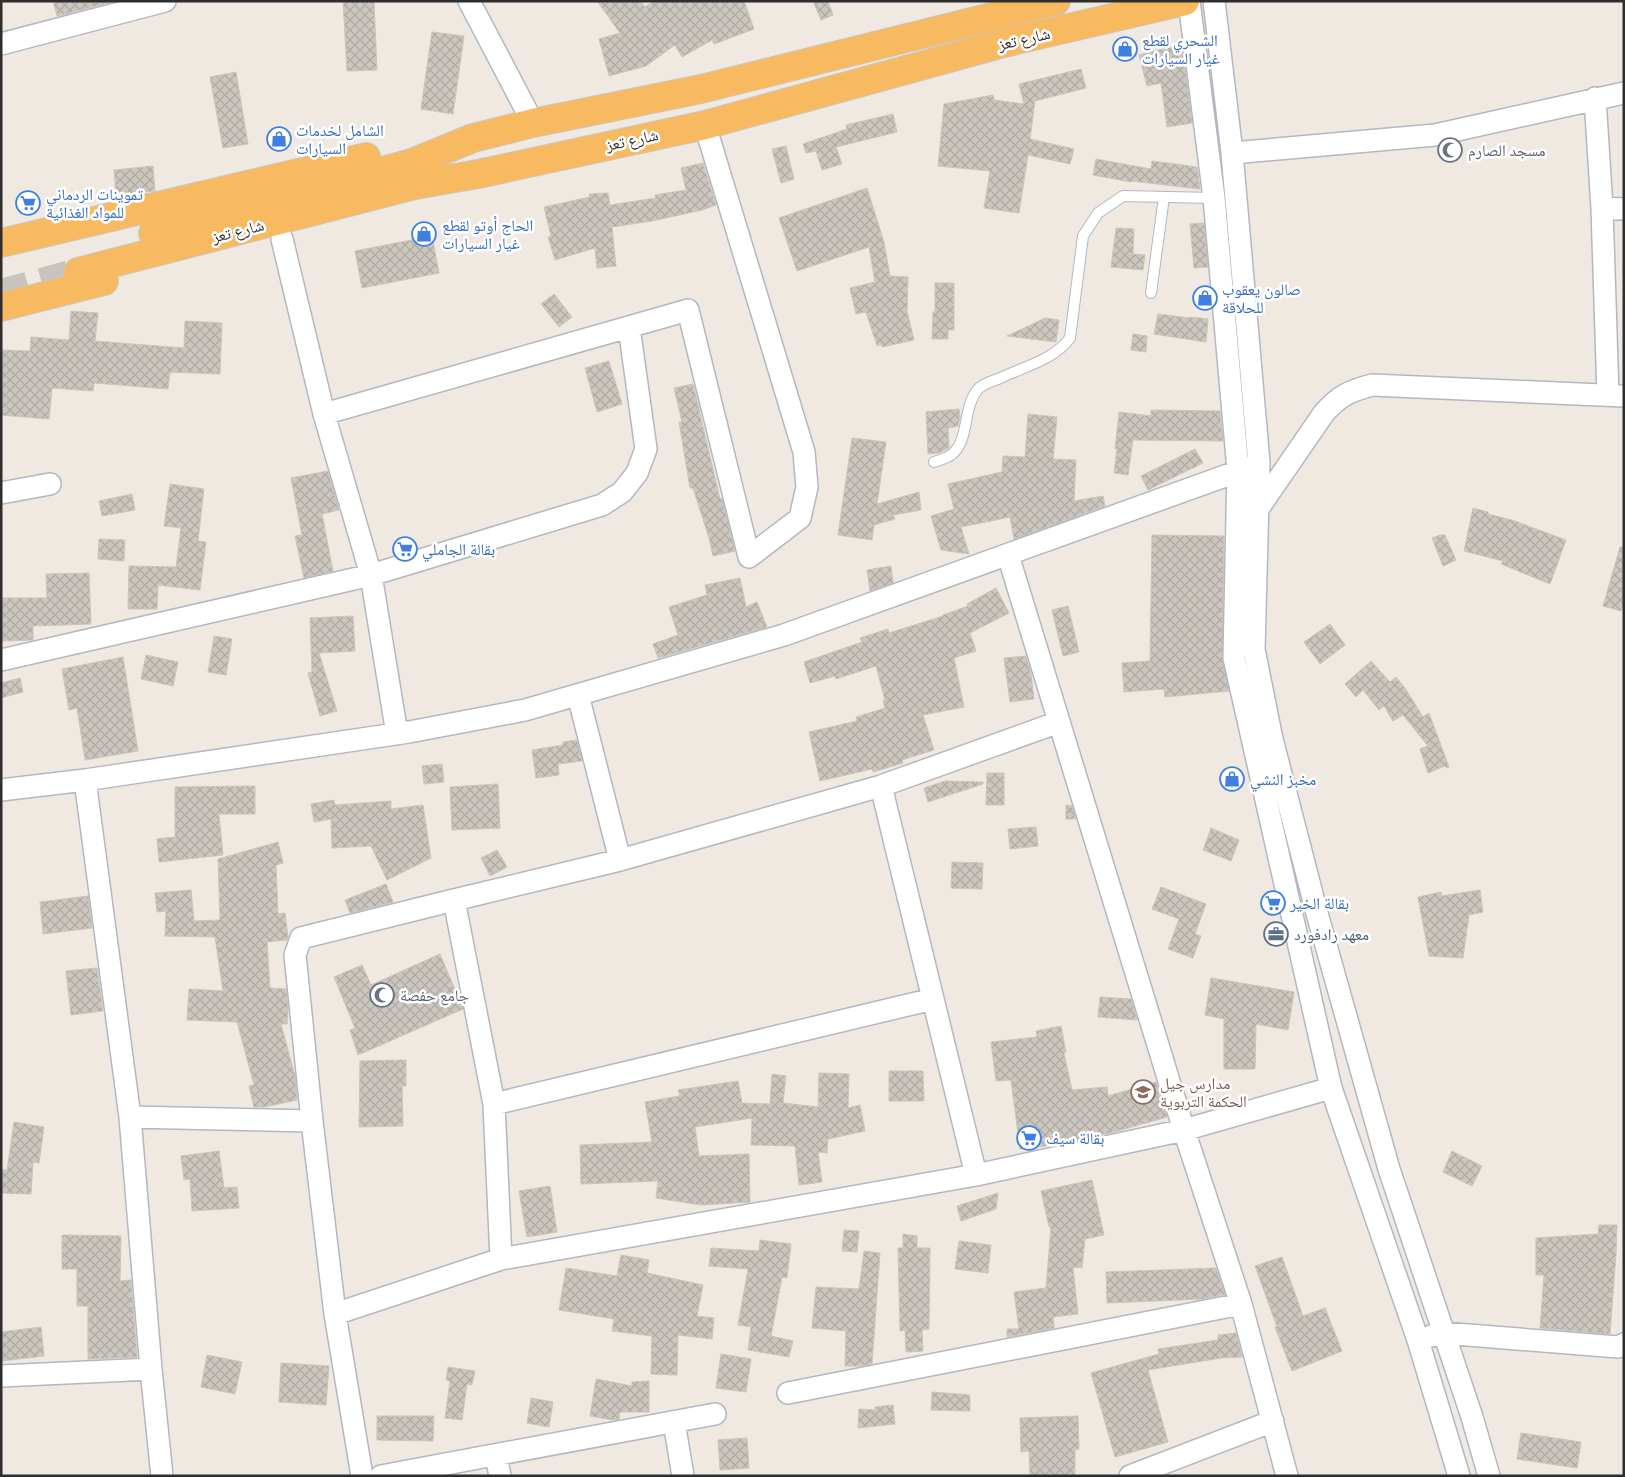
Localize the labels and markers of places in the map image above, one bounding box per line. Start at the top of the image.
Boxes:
place label: الشحري لقطع غيار السيارات [1142,31,1220,68]
shop icon: الشحري لقطع غيار السيارات [1112,36,1138,62]
place label: الشامل لخدمات السيارات [296,121,384,158]
shop icon: الشامل لخدمات السيارات [266,126,292,152]
mosque icon: مسجد الصارم [1437,137,1463,163]
place label: مسجد الصارم [1468,141,1546,161]
place label: تموينات الردماني للمواد الغذائية [46,185,143,222]
supermarket icon: تموينات الردماني للمواد الغذائية [15,190,41,216]
place label: الحاج أوتو لقطع غيار السيارات [442,216,533,253]
shop icon: الحاج أوتو لقطع غيار السيارات [411,221,437,247]
place label: صالون يعقوب للحلاقة [1222,280,1301,317]
shop icon: صالون يعقوب للحلاقة [1192,285,1218,311]
supermarket icon: بقالة الجاملي [392,536,418,562]
place label: بقالة الجاملي [422,540,495,562]
shop icon: مخبز النشي [1219,766,1245,792]
place label: مخبز النشي [1250,770,1316,792]
supermarket icon: بقالة الخير [1260,890,1286,916]
place label: بقالة الخير [1289,894,1349,913]
office icon: معهد رادفورد [1263,921,1289,947]
place label: معهد رادفورد [1294,925,1369,944]
mosque icon: جامع حفصة [369,982,395,1008]
place label: جامع حفصة [400,986,469,1006]
place label: مدارس جيل الحكمة التربوية [1160,1074,1247,1111]
school or university icon: مدارس جيل الحكمة التربوية [1130,1079,1156,1105]
supermarket icon: بقالة سيف [1016,1125,1042,1151]
place label: بقالة سيف [1046,1129,1104,1148]

